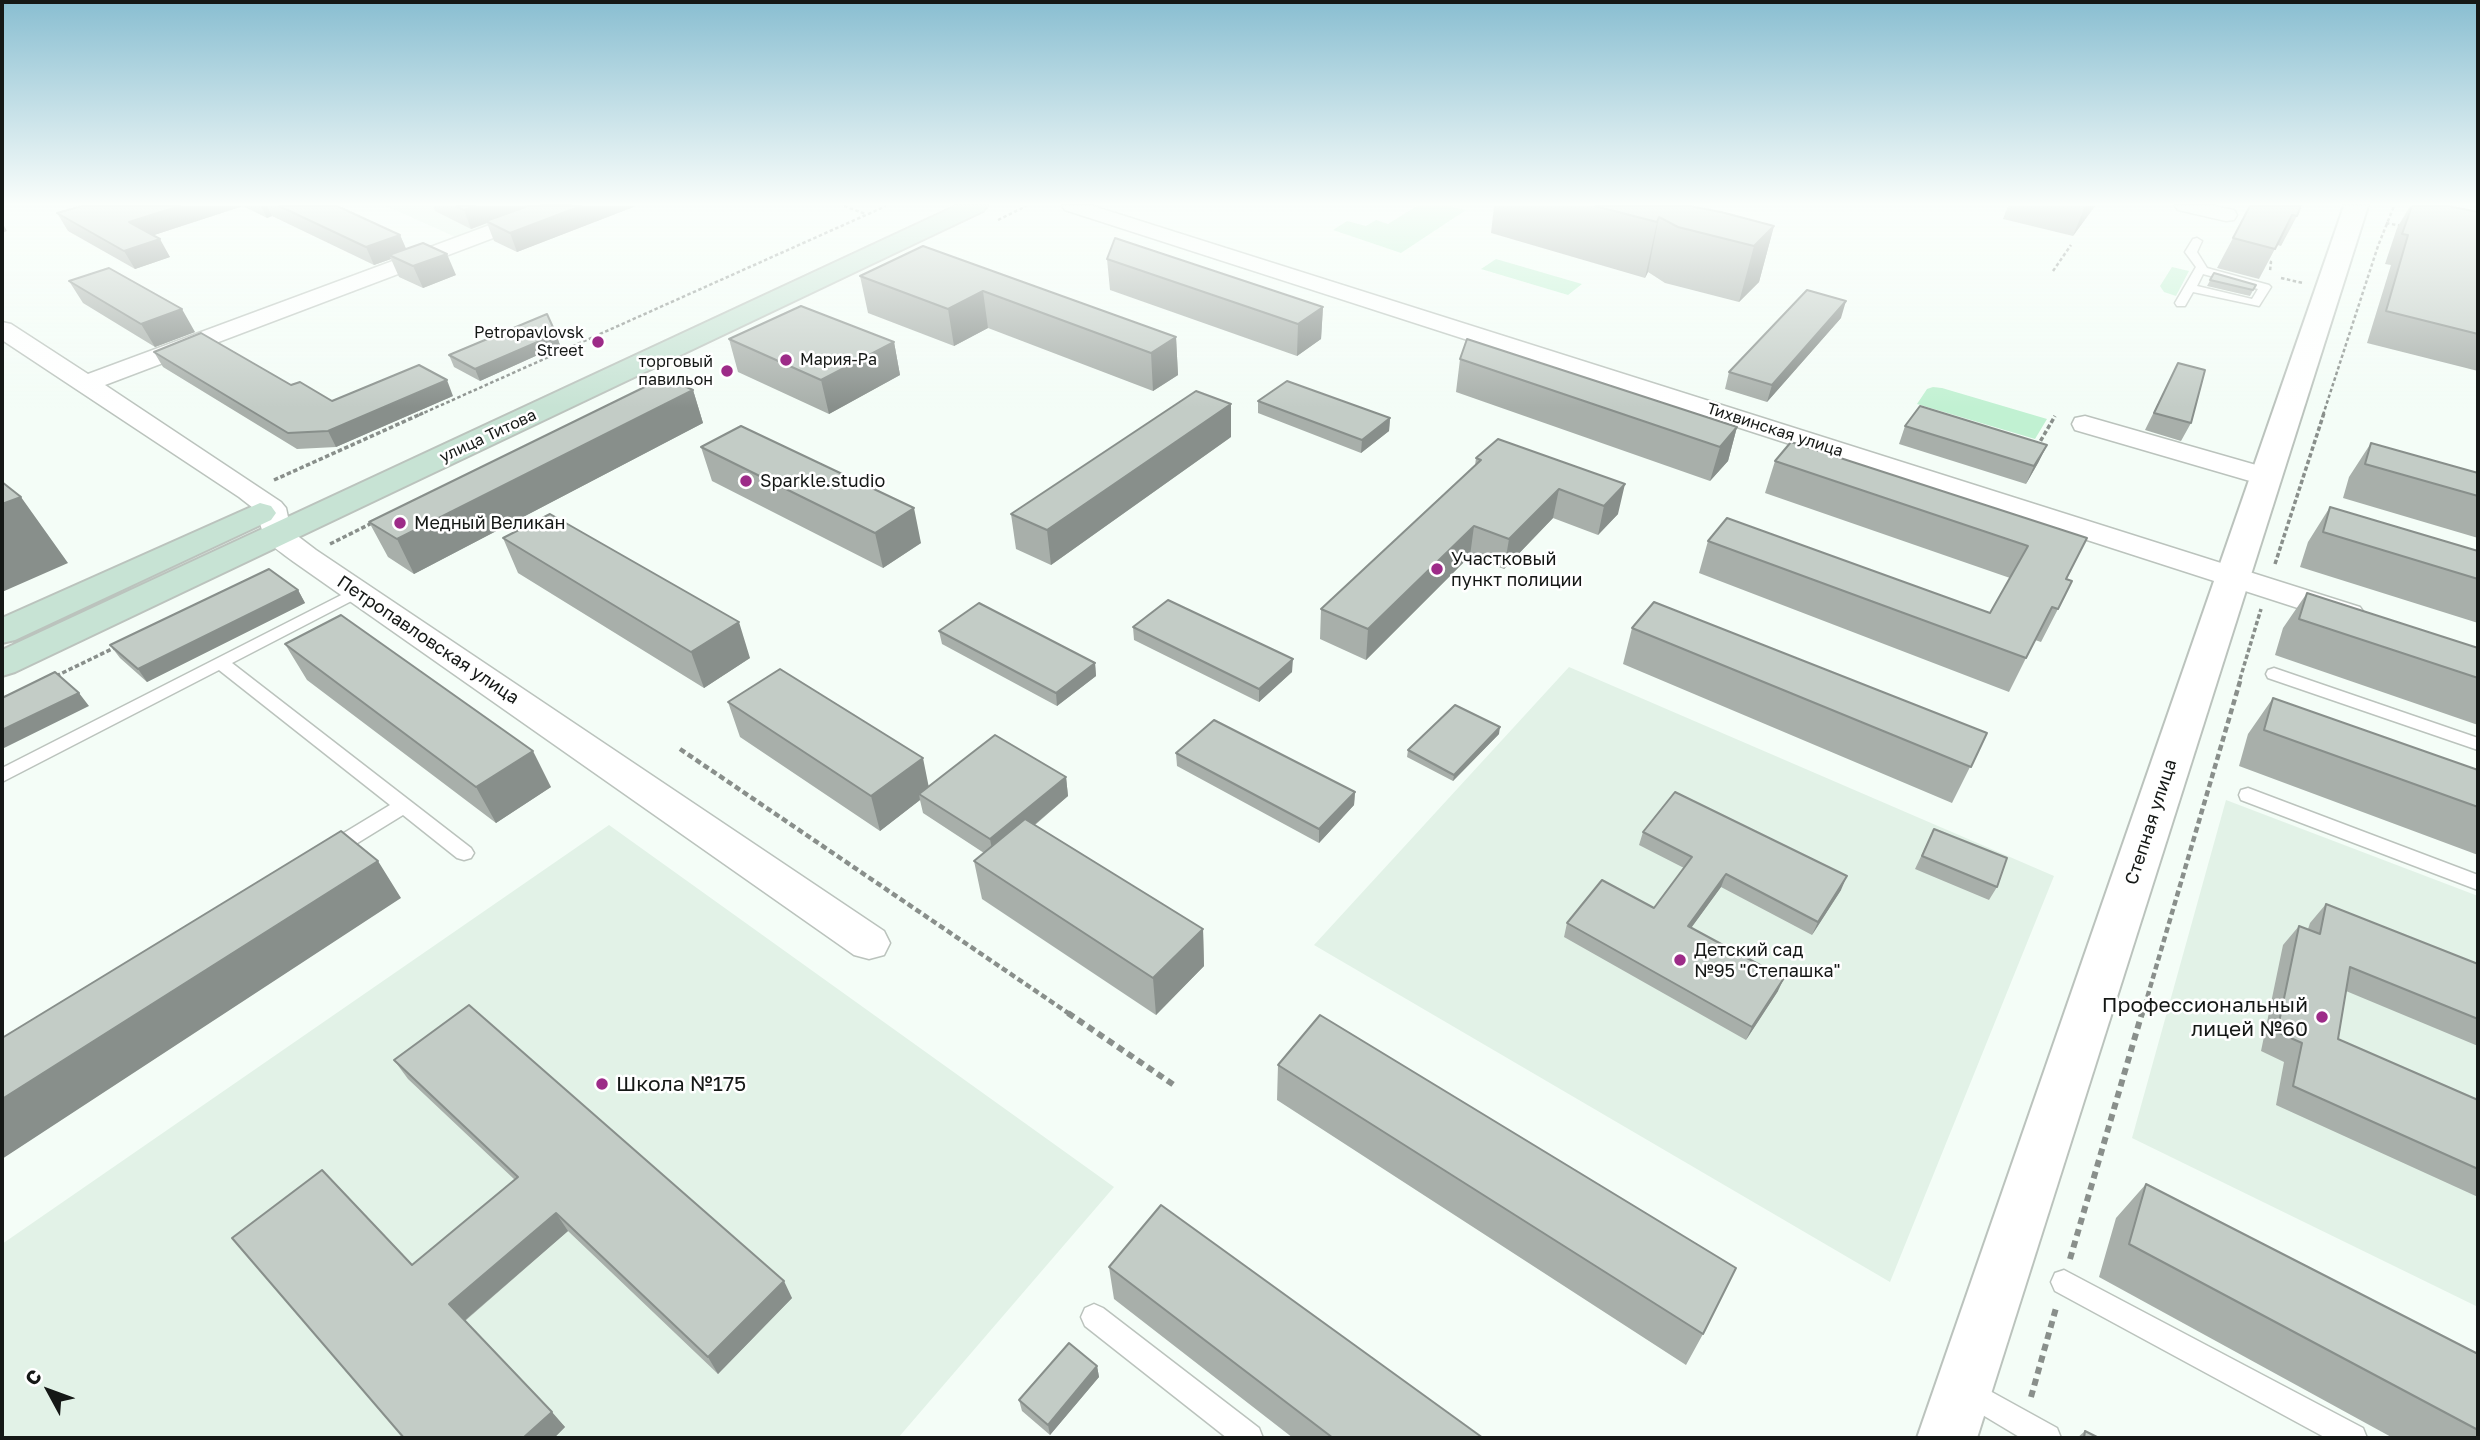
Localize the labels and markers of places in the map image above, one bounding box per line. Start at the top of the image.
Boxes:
place label: Petropavlovsk Street [474,323,584,361]
marker: Petropavlovsk Street [590,334,606,350]
place label: Мария-Ра [800,350,877,370]
place label: торговый павильон [638,352,713,390]
marker: Мария-Ра [778,352,794,368]
marker: торговый павильон [719,363,735,379]
place label: Sparkle.studio [760,470,885,492]
marker: Sparkle.studio [738,473,754,489]
place label: Медный Великан [414,512,565,534]
marker: Медный Великан [392,515,408,531]
place label: Участковый пункт полиции [1451,548,1583,590]
marker: Участковый пункт полиции [1429,561,1445,577]
place label: Детский сад №95 "Степашка" [1694,939,1841,982]
marker: Детский сад №95 "Степашка" [1672,952,1688,968]
place label: Профессиональный лицей №60 [2102,992,2308,1042]
marker: Профессиональный лицей №60 [2314,1009,2330,1025]
place label: Школа №175 [616,1071,746,1097]
marker: Школа №175 [594,1076,610,1092]

